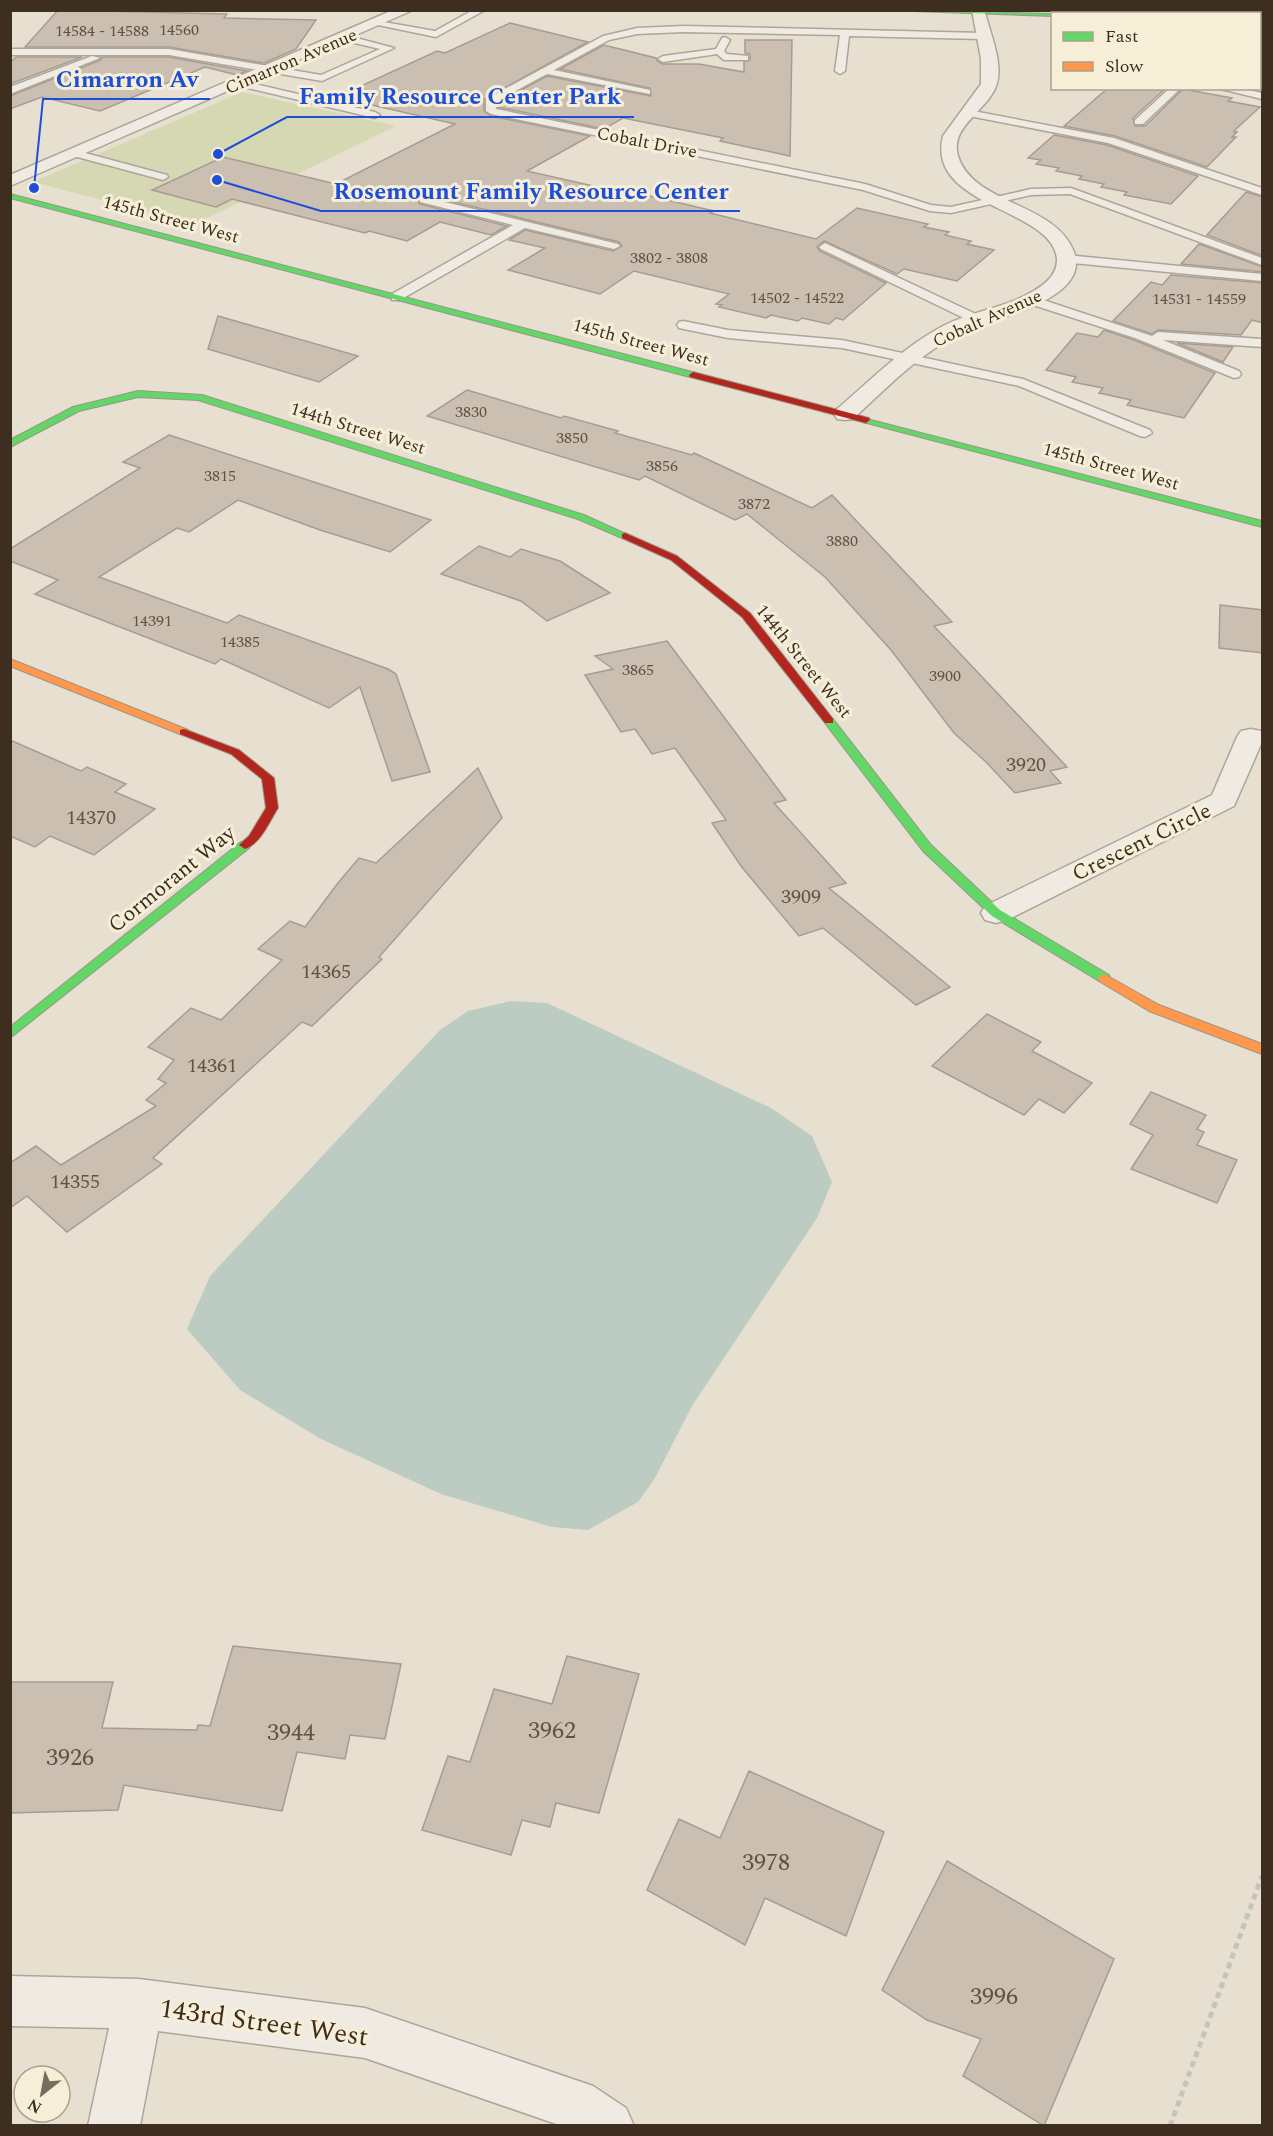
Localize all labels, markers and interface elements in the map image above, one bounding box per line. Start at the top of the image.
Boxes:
legend [1051,12,1261,90]
house number: 14560 [159,18,199,42]
house number: 14584 - 14588 [55,19,149,43]
street label: Cimarron Avenue [221,21,362,101]
text: Fast [1105,23,1138,50]
text: Slow [1105,53,1144,80]
callout: Cimarron Av [43,57,210,99]
text: Cimarron Av [56,62,200,98]
callout: Family Resource Center Park [287,75,634,117]
text: Family Resource Center Park [299,79,622,115]
street label: Cobalt Drive [594,120,699,165]
callout: Rosemount Family Resource Center [321,169,740,211]
text: Rosemount Family Resource Center [333,174,729,210]
street label: 145th Street West [100,188,242,251]
house number: 3802 - 3808 [630,246,708,270]
street label: Cobalt Avenue [928,282,1046,355]
house number: 14502 - 14522 [750,286,844,310]
house number: 14531 - 14559 [1152,287,1246,311]
street label: 145th Street West [570,311,712,374]
street label: 144th Street West [287,395,429,462]
house number: 3830 [455,400,487,424]
house number: 3850 [556,426,588,450]
street label: 145th Street West [1040,435,1182,498]
house number: 3856 [646,454,678,478]
house number: 3815 [204,464,236,488]
house number: 3872 [738,492,770,516]
house number: 3880 [826,529,858,553]
street label: 144th Street West [749,598,858,724]
house number: 14391 [132,609,172,633]
house number: 14385 [220,630,260,654]
house number: 3865 [622,658,654,682]
house number: 3900 [929,664,961,688]
house number: 3920 [1006,750,1046,780]
street label: Crescent Circle [1066,794,1217,890]
house number: 14370 [66,803,116,833]
street label: Cormorant Way [101,816,244,941]
house number: 3909 [781,882,821,912]
house number: 14365 [301,957,351,987]
house number: 14361 [187,1051,237,1081]
house number: 14355 [50,1167,100,1197]
house number: 3962 [528,1713,576,1749]
house number: 3944 [267,1715,315,1751]
house number: 3926 [46,1740,94,1776]
house number: 3978 [742,1845,790,1881]
house number: 3996 [970,1979,1018,2015]
street label: 143rd Street West [157,1988,371,2058]
north arrow [12,2064,72,2124]
text: N [23,2092,47,2120]

